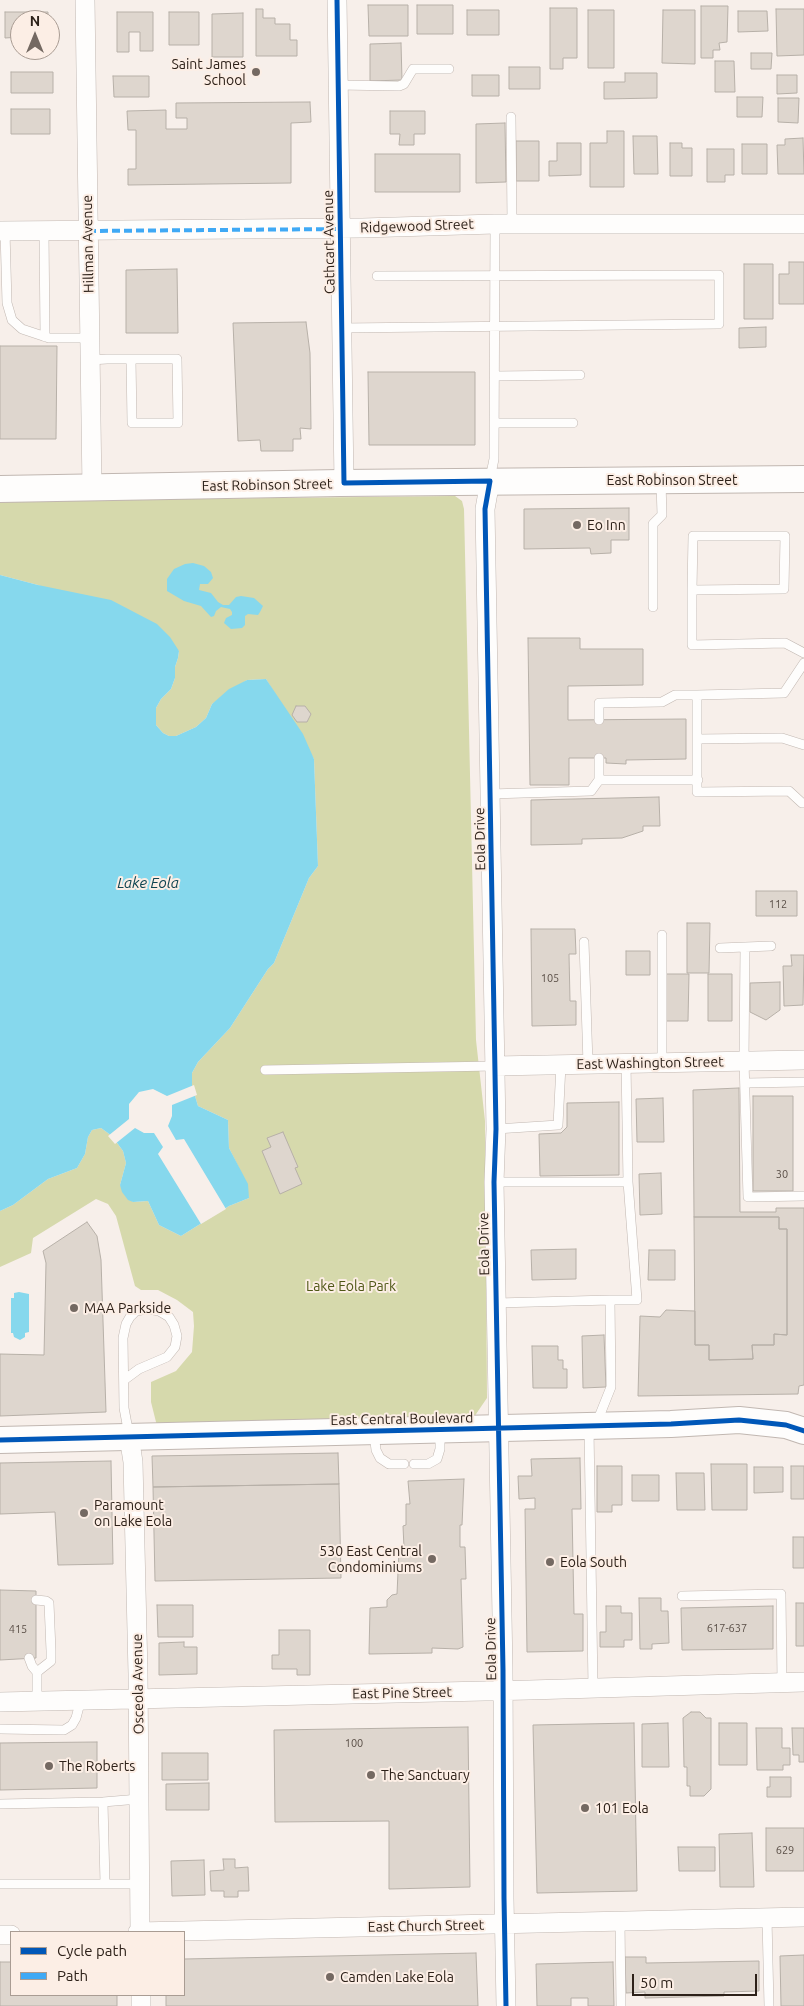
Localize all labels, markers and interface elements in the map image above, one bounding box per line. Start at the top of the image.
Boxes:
north arrow [10,10,60,60]
text: N [30,13,40,29]
place label: Saint James School [171,56,246,88]
marker: Saint James School [250,66,262,78]
street label: Cathcart Avenue [320,190,338,294]
street label: Hillman Avenue [79,195,97,293]
street label: Ridgewood Street [360,216,474,236]
street label: East Robinson Street [607,472,737,488]
street label: East Robinson Street [201,475,333,495]
place label: Eo Inn [587,517,626,533]
marker: Eo Inn [571,519,583,531]
street label: Eola Drive [471,807,489,871]
water label: Lake Eola [117,874,179,892]
house number: 112 [769,897,787,911]
house number: 105 [541,971,559,985]
street label: East Washington Street [576,1053,724,1073]
house number: 30 [776,1167,788,1181]
street label: Eola Drive [475,1212,493,1276]
park label: Lake Eola Park [306,1278,396,1294]
place label: MAA Parkside [84,1300,171,1316]
marker: MAA Parkside [68,1302,80,1314]
street label: East Central Boulevard [330,1409,474,1429]
place label: Paramount on Lake Eola [94,1497,172,1530]
marker: Paramount on Lake Eola [78,1507,90,1519]
place label: 530 East Central Condominiums [319,1543,422,1575]
marker: 530 East Central Condominiums [426,1553,438,1565]
place label: Eola South [560,1554,627,1570]
marker: Eola South [544,1556,556,1568]
street label: Eola Drive [482,1617,500,1681]
house number: 617-637 [707,1621,747,1635]
house number: 415 [9,1622,27,1636]
street label: Osceola Avenue [129,1634,147,1734]
street label: East Pine Street [352,1684,452,1702]
house number: 100 [345,1736,363,1750]
place label: The Roberts [59,1758,135,1774]
marker: The Roberts [43,1760,55,1772]
place label: The Sanctuary [381,1767,470,1783]
marker: The Sanctuary [365,1769,377,1781]
place label: 101 Eola [595,1800,649,1816]
marker: 101 Eola [579,1802,591,1814]
house number: 629 [776,1843,794,1857]
street label: East Church Street [368,1917,484,1935]
legend [10,1931,185,1996]
text: Cycle path [57,1942,127,1959]
scale bar [634,1964,759,1996]
text: Path [57,1967,88,1984]
place label: Camden Lake Eola [340,1969,454,1985]
marker: Camden Lake Eola [324,1971,336,1983]
text: 50 m [640,1974,673,1991]

